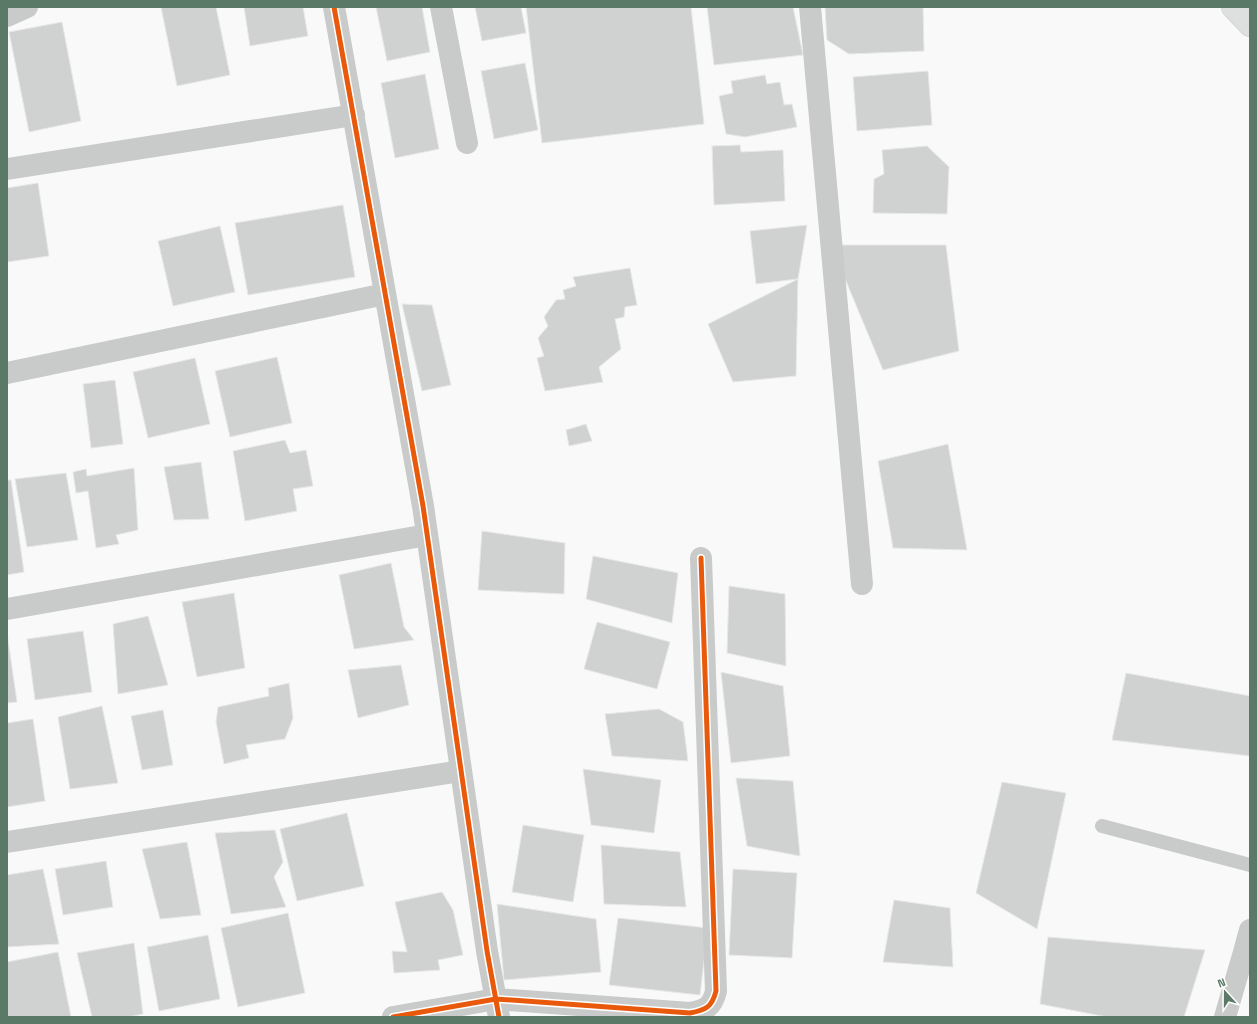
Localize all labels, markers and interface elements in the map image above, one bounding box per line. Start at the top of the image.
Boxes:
north arrow [1205,972,1245,1012]
text: N [1215,975,1227,991]

